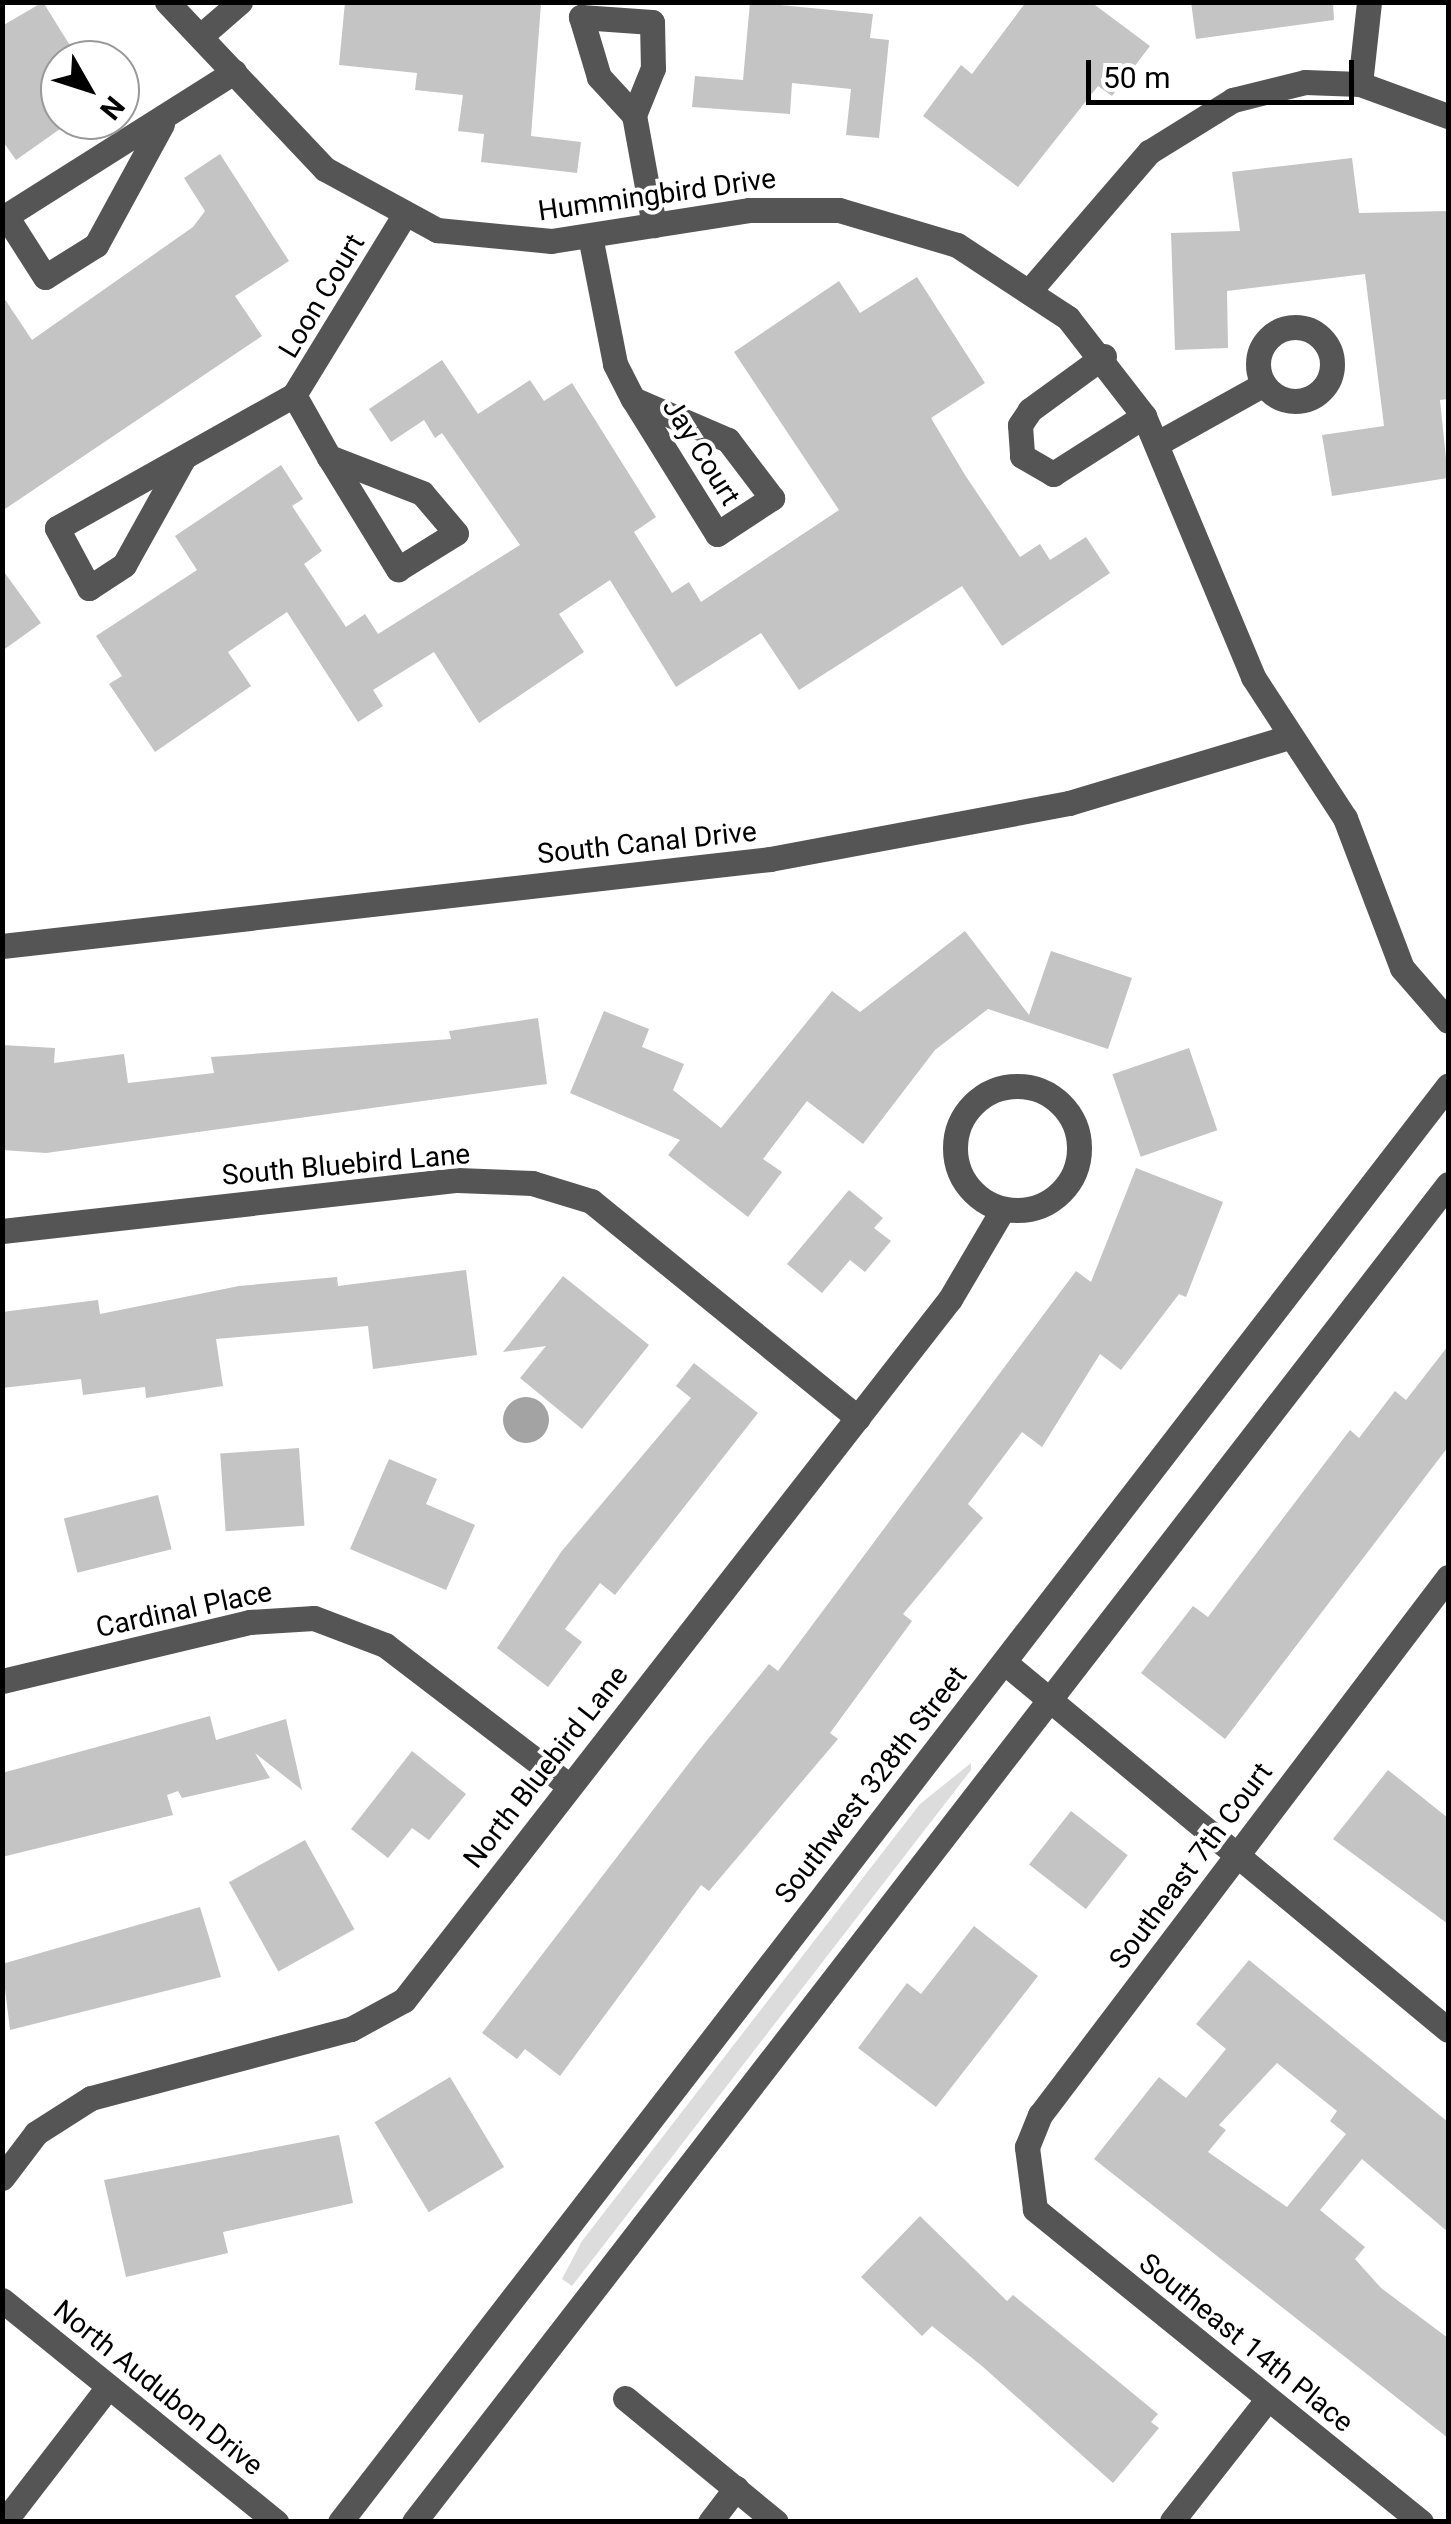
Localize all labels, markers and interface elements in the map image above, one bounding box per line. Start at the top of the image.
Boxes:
north arrow [40,40,140,140]
scale bar [1091,40,1358,102]
text: 50 m [1103,60,1170,95]
text: N [93,90,131,126]
street label: Hummingbird Drive [536,162,778,228]
street label: Loon Court [272,228,372,364]
street label: Jay Court [655,392,747,512]
street label: South Canal Drive [536,815,758,871]
street label: South Bluebird Lane [220,1137,472,1193]
street label: Cardinal Place [93,1575,275,1645]
street label: North Bluebird Lane [457,1659,635,1875]
street label: Southwest 328th Street [768,1660,974,1910]
street label: Southeast 7th Court [1103,1756,1279,1976]
street label: Southeast 14th Place [1132,2246,1360,2440]
street label: North Audubon Drive [47,2293,269,2483]

